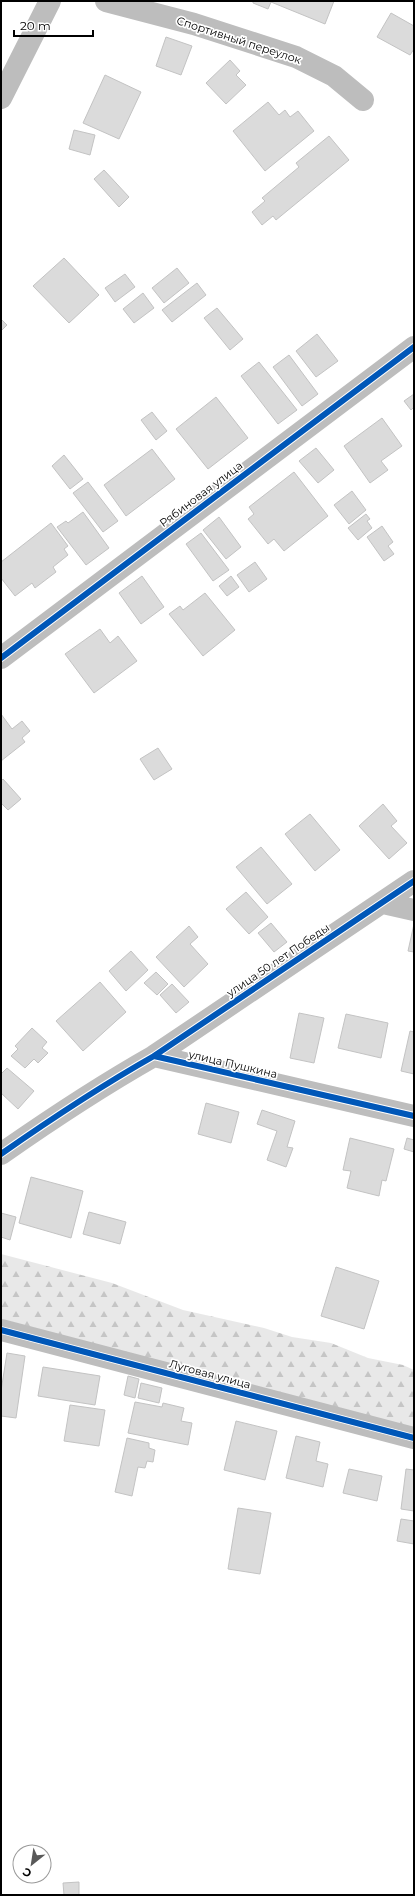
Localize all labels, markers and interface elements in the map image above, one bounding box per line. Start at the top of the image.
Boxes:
scale bar [14,12,93,38]
street label: Спортивный переулок [175,13,304,67]
text: 20 m [20,18,51,33]
street label: Рябиновая улица [157,458,245,530]
street label: улица 50 лет Победы [223,920,332,1000]
street label: улица Пушкина [186,1047,279,1081]
street label: Луговая улица [168,1356,252,1392]
north arrow [12,1844,52,1884]
text: С [20,1865,34,1881]

